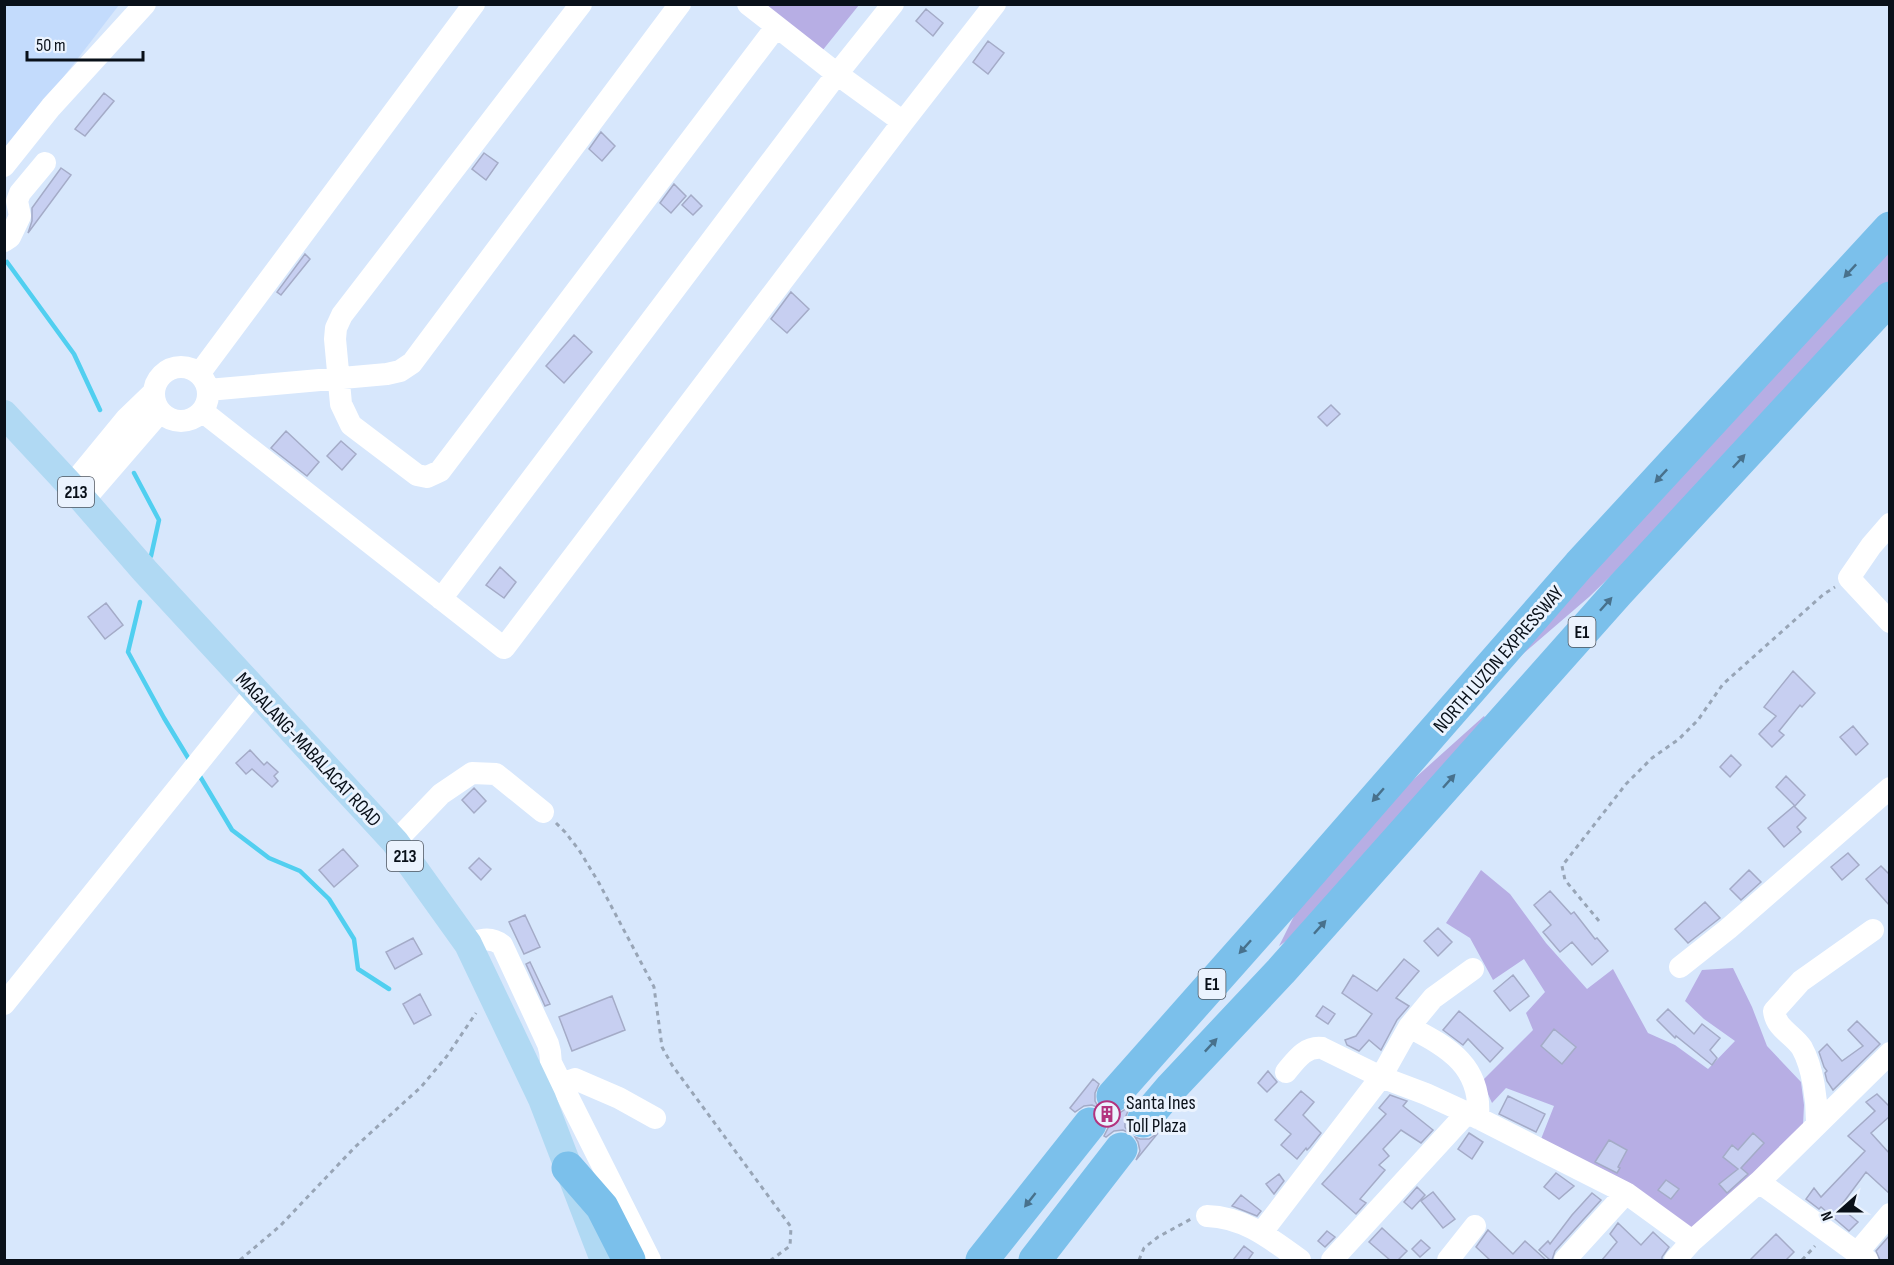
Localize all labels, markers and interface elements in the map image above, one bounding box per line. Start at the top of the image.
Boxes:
scale bar [27,24,142,62]
text: 50 m [36,35,66,56]
one-way arrow [1844,263,1857,278]
one-way arrow [1732,454,1745,469]
one-way arrow [1654,469,1668,484]
road number: 213 [58,477,94,507]
street label: NORTH LUZON EXPRESSWAY [1428,581,1569,738]
one-way arrow [1600,596,1613,612]
road number: E1 [1568,617,1596,647]
street label: MAGALANG-MABALACAT ROAD [230,667,386,832]
one-way arrow [1442,774,1456,789]
one-way arrow [1372,787,1385,802]
road number: 213 [387,841,423,871]
one-way arrow [1313,920,1326,935]
one-way arrow [1239,939,1252,954]
road number: E1 [1198,969,1226,999]
one-way arrow [1204,1038,1218,1053]
place label: Santa Ines Toll Plaza [1126,1091,1196,1138]
building icon: Santa Ines Toll Plaza [1092,1099,1122,1129]
north arrow [1810,1181,1870,1241]
one-way arrow [1024,1192,1036,1207]
text: N [1817,1208,1838,1223]

